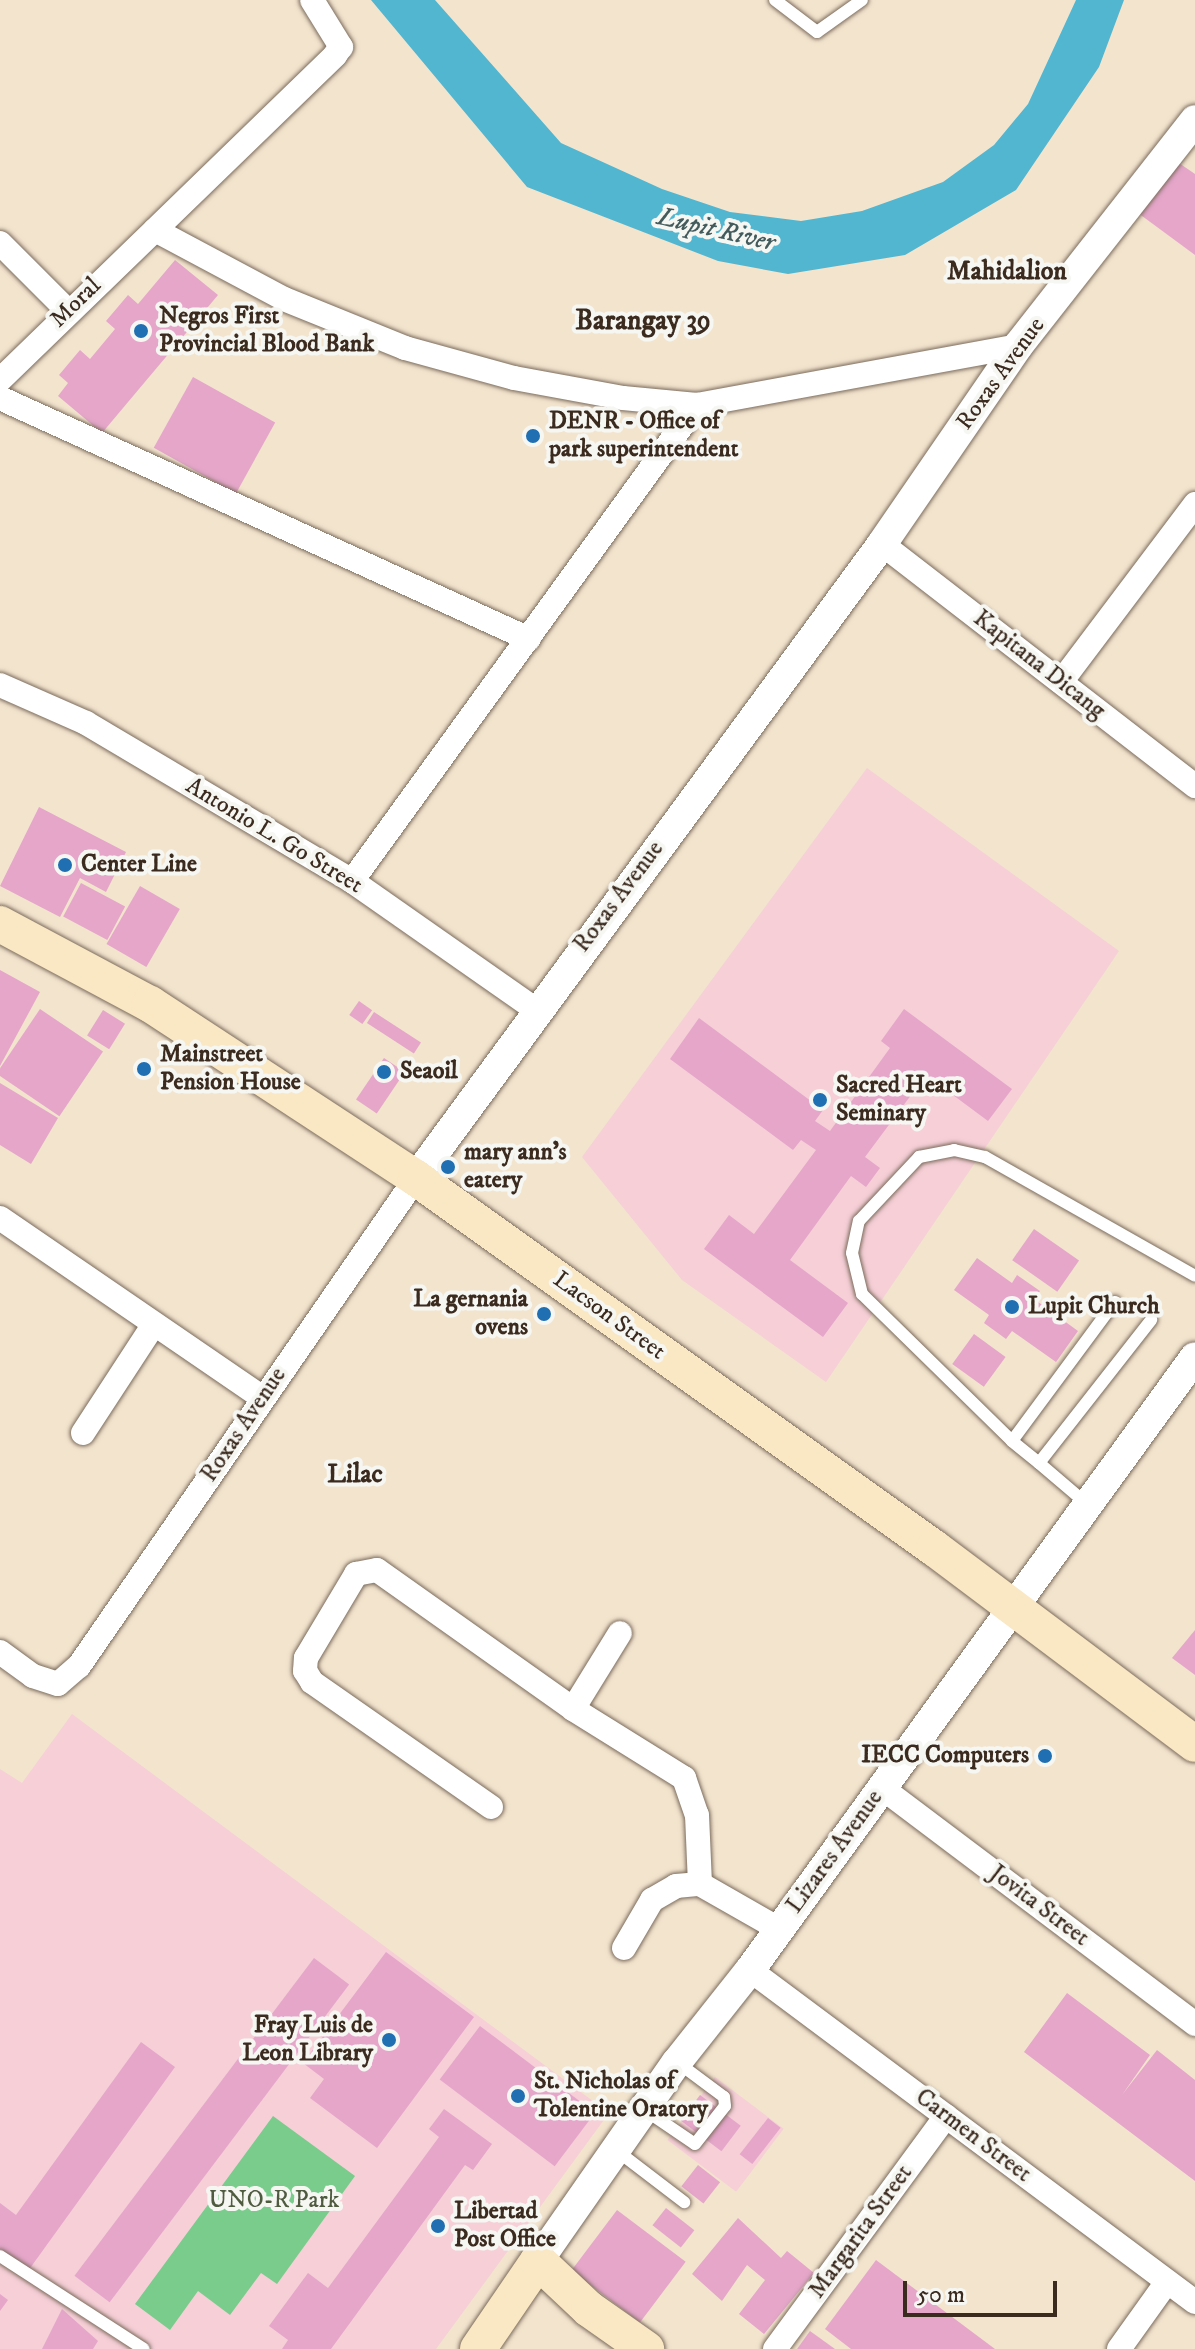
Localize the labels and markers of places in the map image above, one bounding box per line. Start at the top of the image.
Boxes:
place label: Negros First Provincial Blood Bank [159,303,374,359]
marker: Negros First Provincial Blood Bank [130,320,152,342]
place label: DENR - Office of park superintendent [549,408,738,464]
marker: DENR - Office of park superintendent [524,427,542,445]
place label: Center Line [81,851,197,879]
marker: Center Line [56,856,74,874]
place label: Mainstreet Pension House [160,1041,301,1097]
place label: Seaoil [400,1058,458,1086]
marker: Mainstreet Pension House [135,1060,153,1078]
marker: Seaoil [375,1063,393,1081]
place label: Sacred Heart Seminary [836,1072,962,1128]
marker: Sacred Heart Seminary [811,1091,829,1109]
place label: mary ann's eatery [464,1139,567,1195]
marker: mary ann's eatery [439,1158,457,1176]
place label: La gernania ovens [413,1286,528,1342]
place label: Lupit Church [1028,1293,1160,1321]
marker: Lupit Church [1003,1298,1021,1316]
marker: La gernania ovens [535,1305,553,1323]
place label: IECC Computers [861,1742,1029,1770]
marker: IECC Computers [1036,1747,1054,1765]
place label: Fray Luis de Leon Library [242,2012,373,2068]
marker: Fray Luis de Leon Library [380,2031,398,2049]
place label: St. Nicholas of Tolentine Oratory [534,2068,708,2124]
marker: St. Nicholas of Tolentine Oratory [509,2087,527,2105]
place label: Libertad Post Office [454,2198,556,2254]
marker: Libertad Post Office [429,2217,447,2235]

